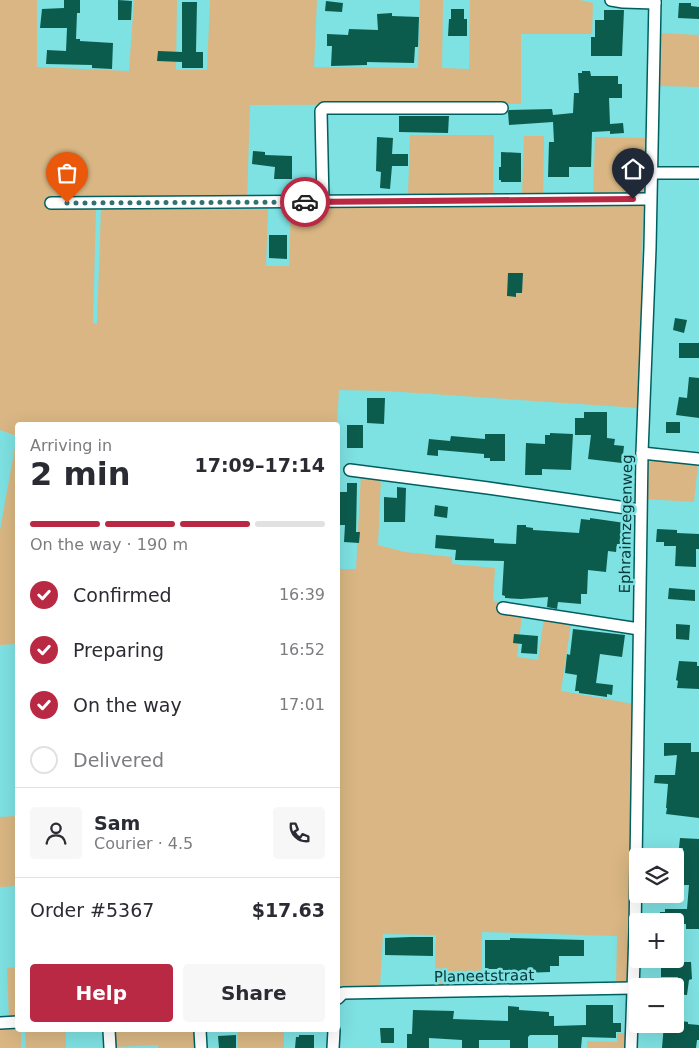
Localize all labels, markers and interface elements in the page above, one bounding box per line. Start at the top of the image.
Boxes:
pin [612,148,654,199]
pin [46,152,88,203]
icon: home [619,155,647,183]
icon: bag [53,159,81,187]
courier [280,177,330,227]
icon: car [291,188,319,216]
text: Arriving in [30,436,112,455]
text: 17:09–17:14 [195,454,325,476]
street label: Ephraimzegenweg [616,454,636,594]
text: 2 min [30,455,131,493]
text: On the way · 190 m [30,535,188,554]
icon: check [30,581,58,609]
text: Confirmed [73,584,172,606]
text: 16:39 [279,585,325,604]
icon: check [30,636,58,664]
text: Preparing [73,639,164,661]
text: 16:52 [279,640,325,659]
icon: check [30,691,58,719]
text: On the way [73,694,182,716]
text: 17:01 [279,695,325,714]
text: Delivered [73,749,164,771]
button: person [30,807,82,859]
button: phone [273,807,325,859]
text: Sam [94,812,140,834]
text: Courier · 4.5 [94,834,193,853]
map controls [629,848,684,1033]
button: layers [629,848,684,903]
text: Order #5367 [30,899,154,921]
text: $17.63 [252,899,325,921]
button: + [629,913,684,968]
button: Help [30,964,173,1022]
button: Share [183,964,325,1022]
street label: Planeetstraat [434,966,534,986]
button: − [629,978,684,1033]

